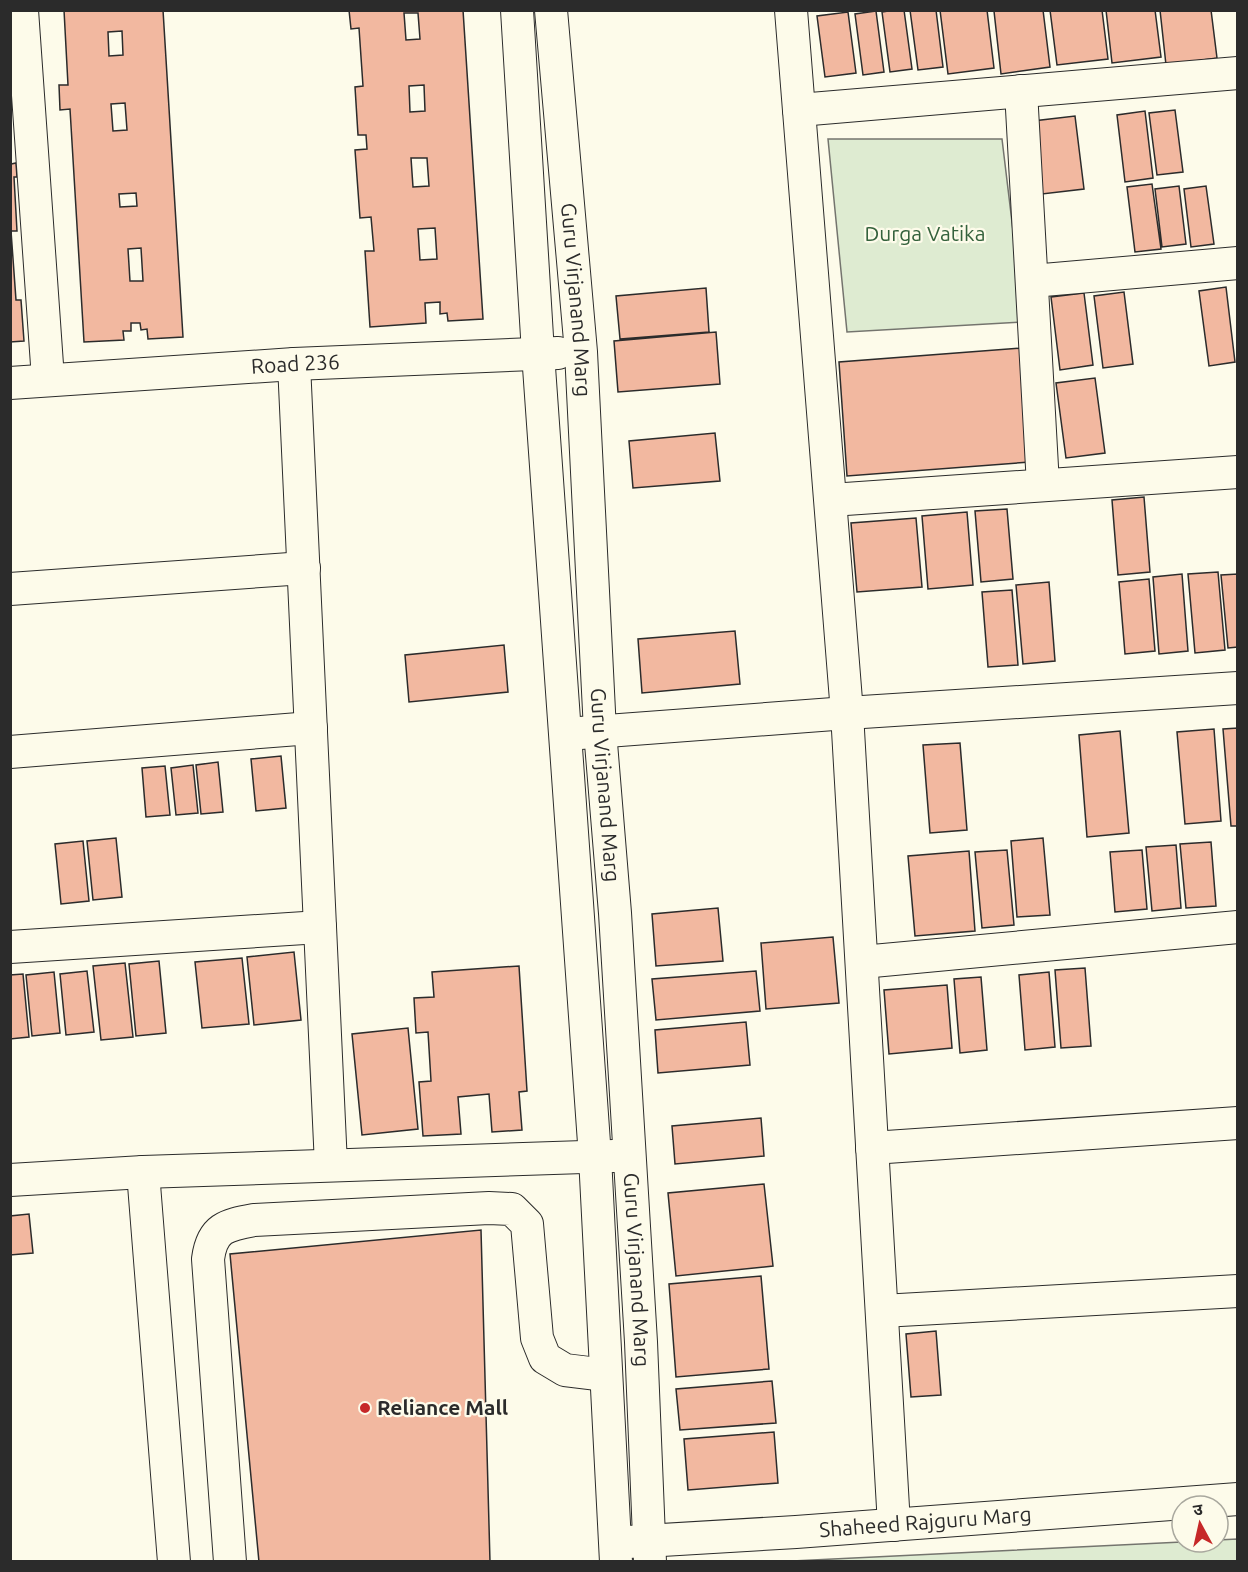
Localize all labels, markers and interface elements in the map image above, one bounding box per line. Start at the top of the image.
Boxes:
street label: Guru Virjanand Marg [557,202,596,398]
park label: Durga Vatika [865,221,985,245]
street label: Road 236 [250,349,340,378]
street label: Guru Virjanand Marg [587,687,625,883]
street label: Guru Virjanand Marg [620,1172,655,1368]
place label: Reliance Mall [377,1395,508,1419]
marker: Reliance Mall [358,1401,372,1415]
north arrow [1170,1494,1230,1554]
text: उ [1192,1499,1204,1519]
street label: Shaheed Rajguru Marg [818,1501,1032,1541]

